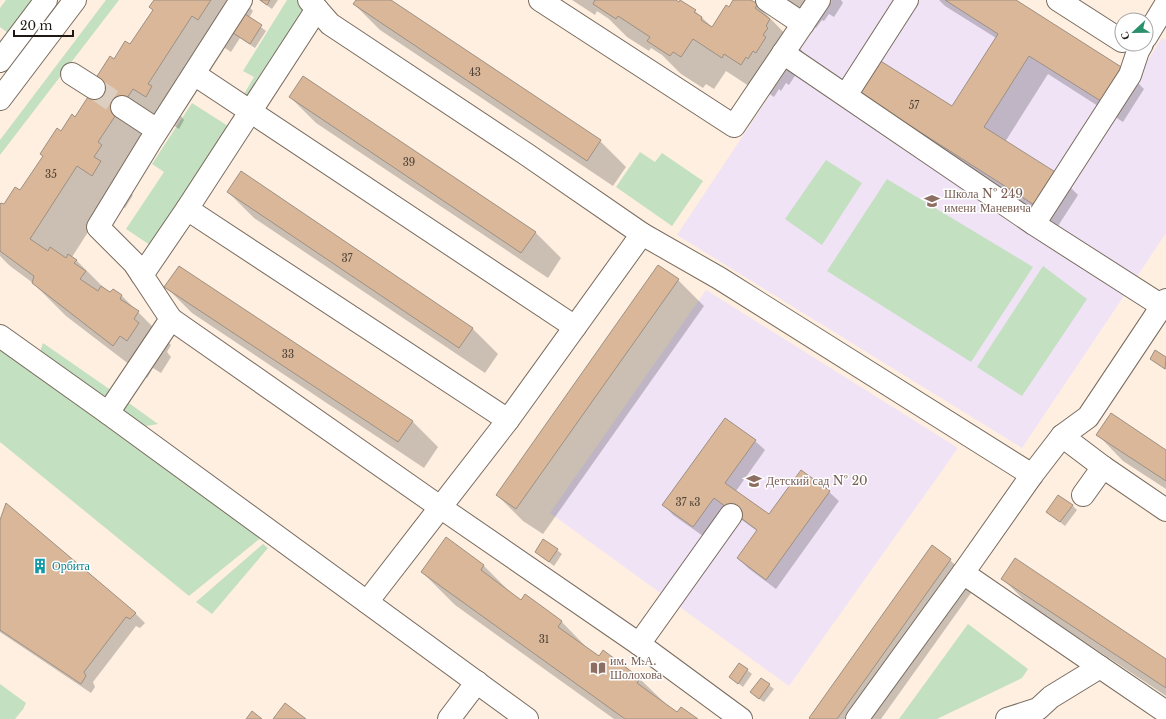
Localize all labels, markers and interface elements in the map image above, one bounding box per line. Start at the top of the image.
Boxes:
scale bar [14,12,73,38]
north arrow [1114,12,1154,52]
text: 20 m [20,18,52,33]
text: С [1117,29,1133,42]
house number: 43 [469,66,481,79]
house number: 57 [909,99,920,112]
house number: 39 [403,156,415,169]
house number: 35 [45,168,57,181]
place label: Школа № 249 имени Маневича [944,186,1031,215]
school or university icon: Школа № 249 имени Маневича [923,192,941,210]
house number: 37 [341,252,354,265]
house number: 33 [282,348,294,361]
school or university icon: Детский сад № 20 [745,472,763,490]
place label: Детский сад № 20 [766,473,868,488]
house number: 37 к3 [675,496,701,509]
building icon: Орбита [31,557,49,575]
place label: Орбита [52,558,91,573]
house number: 31 [539,633,549,646]
place label: им. М.А. Шолохова [610,653,663,682]
library icon: им. М.А. Шолохова [589,659,607,677]

